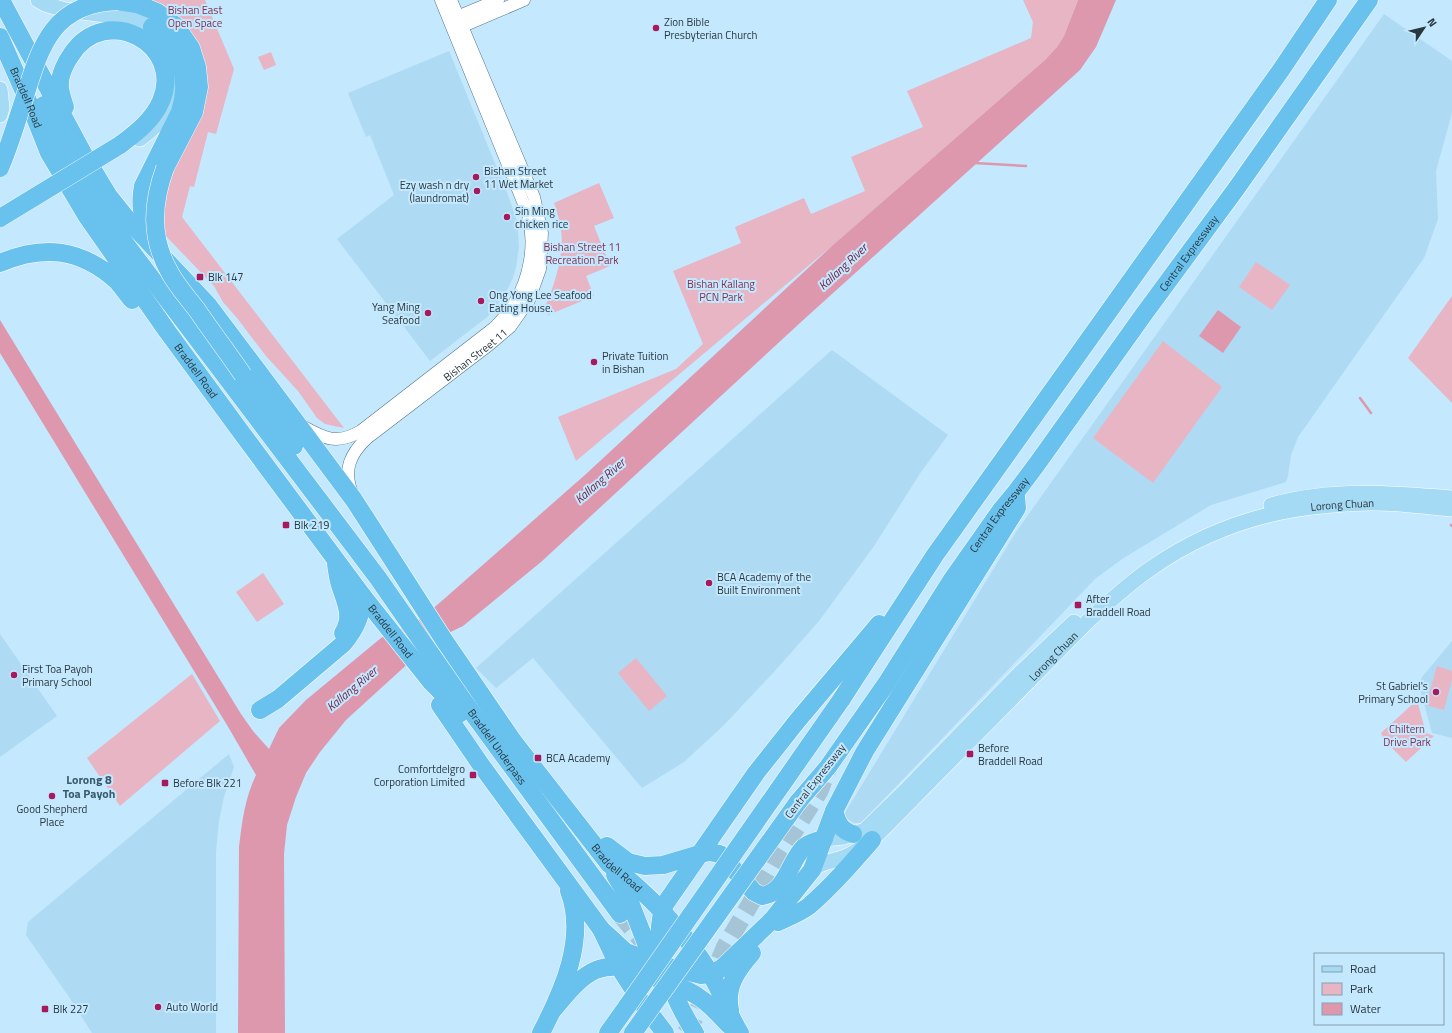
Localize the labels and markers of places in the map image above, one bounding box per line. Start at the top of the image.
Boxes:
place label: Zion Bible Presbyterian Church [664,14,758,43]
marker: Zion Bible Presbyterian Church [651,23,661,33]
place label: Bishan Street 11 Wet Market [484,163,553,192]
marker: Bishan Street 11 Wet Market [471,172,481,182]
place label: Ezy wash n dry (laundromat) [400,177,470,206]
marker: Ezy wash n dry (laundromat) [472,186,482,196]
place label: Sin Ming chicken rice [515,203,569,232]
marker: Sin Ming chicken rice [502,212,512,222]
place label: Blk 147 [208,269,244,285]
marker: Blk 147 [195,272,205,282]
place label: Ong Yong Lee Seafood Eating House. [489,287,592,316]
marker: Ong Yong Lee Seafood Eating House. [476,296,486,306]
place label: Yang Ming Seafood [372,299,420,328]
marker: Yang Ming Seafood [423,308,433,318]
place label: Private Tuition in Bishan [602,348,668,377]
marker: Private Tuition in Bishan [589,357,599,367]
place label: Blk 219 [294,517,330,533]
marker: Blk 219 [281,520,291,530]
place label: BCA Academy of the Built Environment [717,569,811,598]
marker: BCA Academy of the Built Environment [704,578,714,588]
place label: After Braddell Road [1086,591,1151,620]
marker: After Braddell Road [1073,600,1083,610]
place label: First Toa Payoh Primary School [22,661,93,690]
marker: First Toa Payoh Primary School [9,670,19,680]
place label: St Gabriel's Primary School [1358,678,1428,707]
marker: St Gabriel's Primary School [1431,687,1441,697]
place label: Before Braddell Road [978,740,1043,769]
marker: Before Braddell Road [965,749,975,759]
place label: BCA Academy [546,750,611,766]
marker: BCA Academy [533,753,543,763]
place label: Comfortdelgro Corporation Limited [374,761,465,790]
marker: Comfortdelgro Corporation Limited [468,770,478,780]
place label: Before Blk 221 [173,775,242,791]
marker: Before Blk 221 [160,778,170,788]
marker: Good Shepherd Place [47,791,57,801]
place label: Good Shepherd Place [17,801,88,830]
place label: Auto World [166,999,218,1015]
place label: Blk 227 [53,1001,89,1017]
marker: Auto World [153,1002,163,1012]
marker: Blk 227 [40,1004,50,1014]

